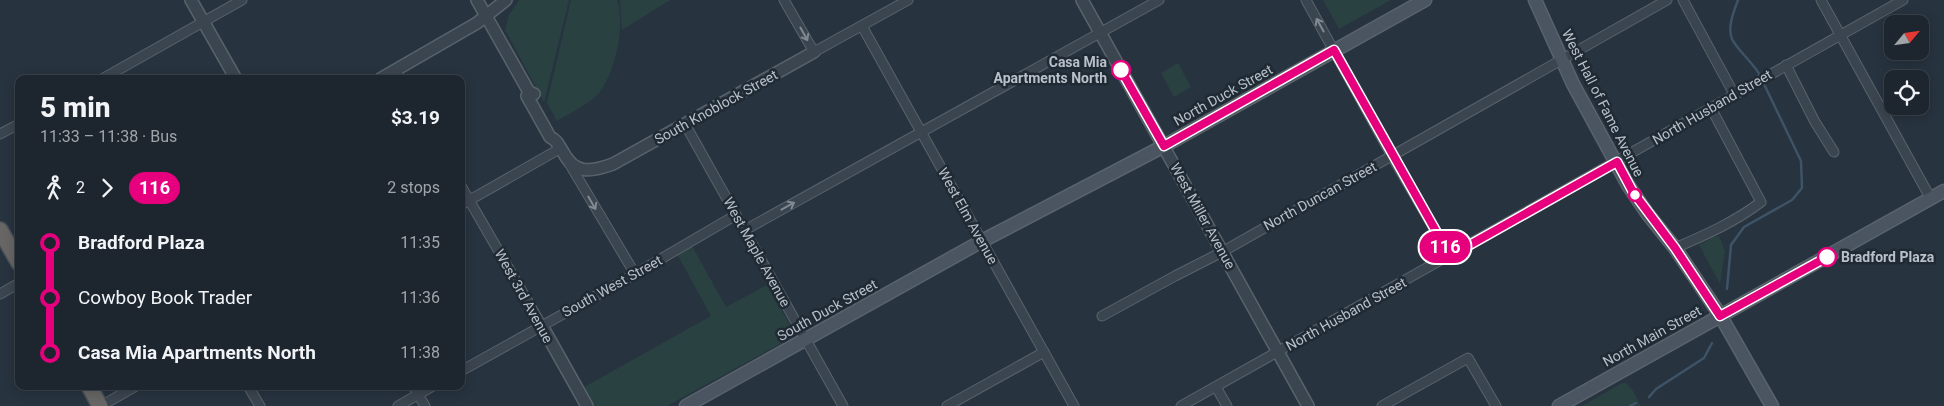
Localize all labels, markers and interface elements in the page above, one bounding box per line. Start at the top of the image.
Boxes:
north arrow [1884,15,1929,60]
map controls [1884,15,1929,115]
one-way arrow [1315,18,1324,33]
one-way arrow [799,27,809,41]
street label: West Hall of Fame Avenue [1559,27,1647,179]
place label: Casa Mia Apartments North [993,54,1107,86]
marker: Casa Mia Apartments North [1111,60,1131,80]
street label: North Duck Street [1171,61,1276,129]
street label: South Knoblock Street [652,66,781,147]
street label: North Husband Street [1649,66,1775,148]
button: locate [1884,70,1929,115]
text: 5 min [40,91,111,124]
text: $3.19 [391,106,440,129]
text: 11:33 – 11:38 · Bus [40,127,177,146]
street label: North Duncan Street [1261,158,1380,234]
street label: West Miller Avenue [1167,160,1239,272]
street label: West Elm Avenue [935,165,1001,267]
icon: walk [40,174,68,202]
icon: forward [93,174,121,202]
text: 116 [139,177,170,198]
text: 2 [76,178,85,197]
text: 2 stops [387,178,440,197]
unlabelled marker [1628,188,1642,202]
street label: West Maple Avenue [720,194,794,310]
one-way arrow [588,195,598,209]
one-way arrow [780,201,794,211]
text: Bradford Plaza [78,231,205,254]
line badge: 116 [1416,231,1474,263]
text: 11:35 [400,233,440,252]
text: 116 [1430,236,1460,257]
street label: West 3rd Avenue [492,246,556,346]
marker: Bradford Plaza [1817,247,1837,267]
place label: Bradford Plaza [1841,249,1935,265]
street label: South West Street [559,252,665,320]
street label: North Husband Street [1283,274,1409,354]
street label: South Duck Street [774,276,880,344]
text: Cowboy Book Trader [78,286,252,309]
text: 11:36 [400,288,440,307]
street label: North Main Street [1600,302,1704,370]
text: Casa Mia Apartments North [78,341,316,364]
text: 11:38 [400,343,440,362]

